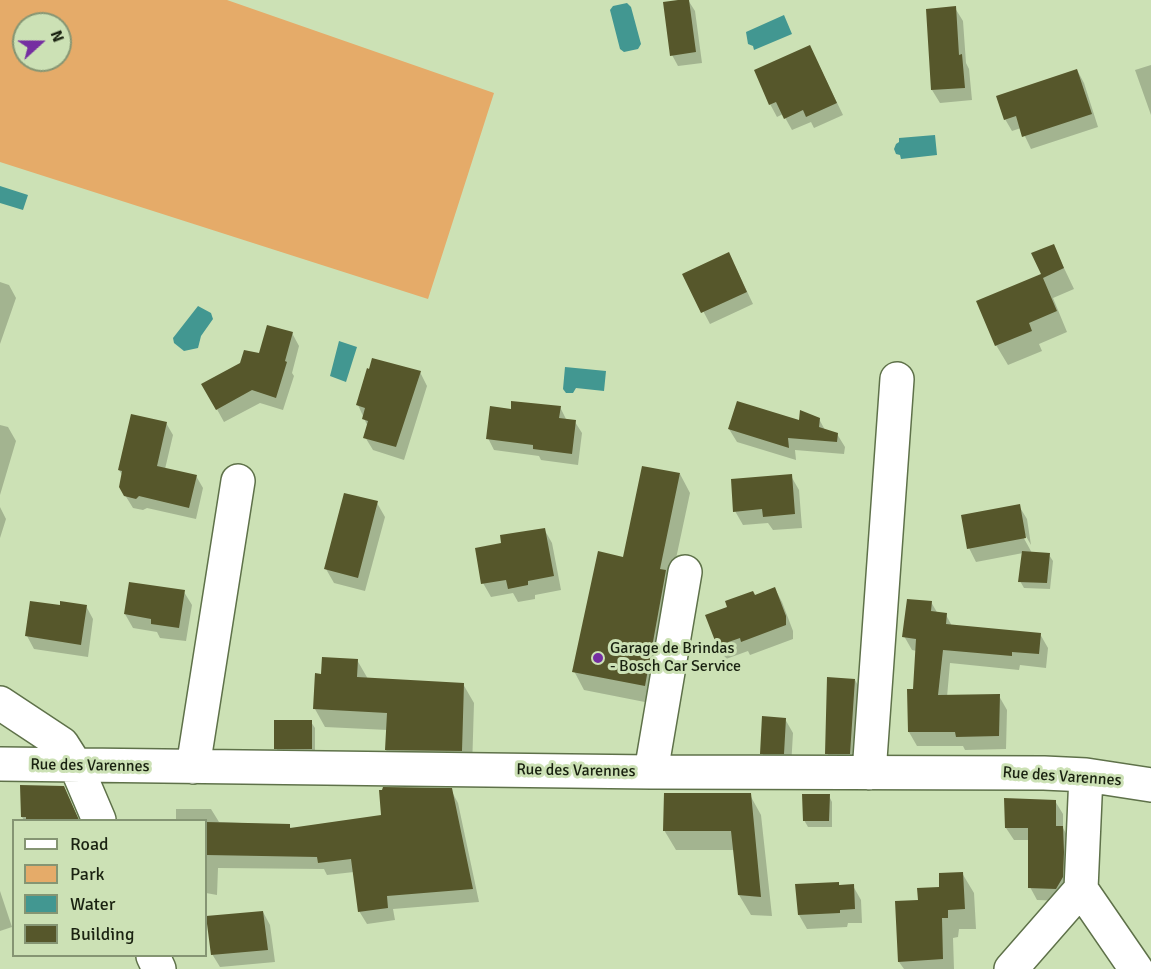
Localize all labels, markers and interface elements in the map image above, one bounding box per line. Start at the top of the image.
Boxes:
north arrow [12,12,72,72]
text: N [46,27,68,45]
place label: Garage de Brindas - Bosch Car Service [610,639,741,677]
marker: Garage de Brindas - Bosch Car Service [591,651,605,665]
street label: Rue des Varennes [30,755,150,777]
street label: Rue des Varennes [516,760,636,782]
street label: Rue des Varennes [1002,763,1122,791]
legend [12,819,207,957]
text: Road [70,833,109,855]
text: Park [70,863,105,885]
text: Water [70,893,115,915]
text: Building [70,923,134,945]

